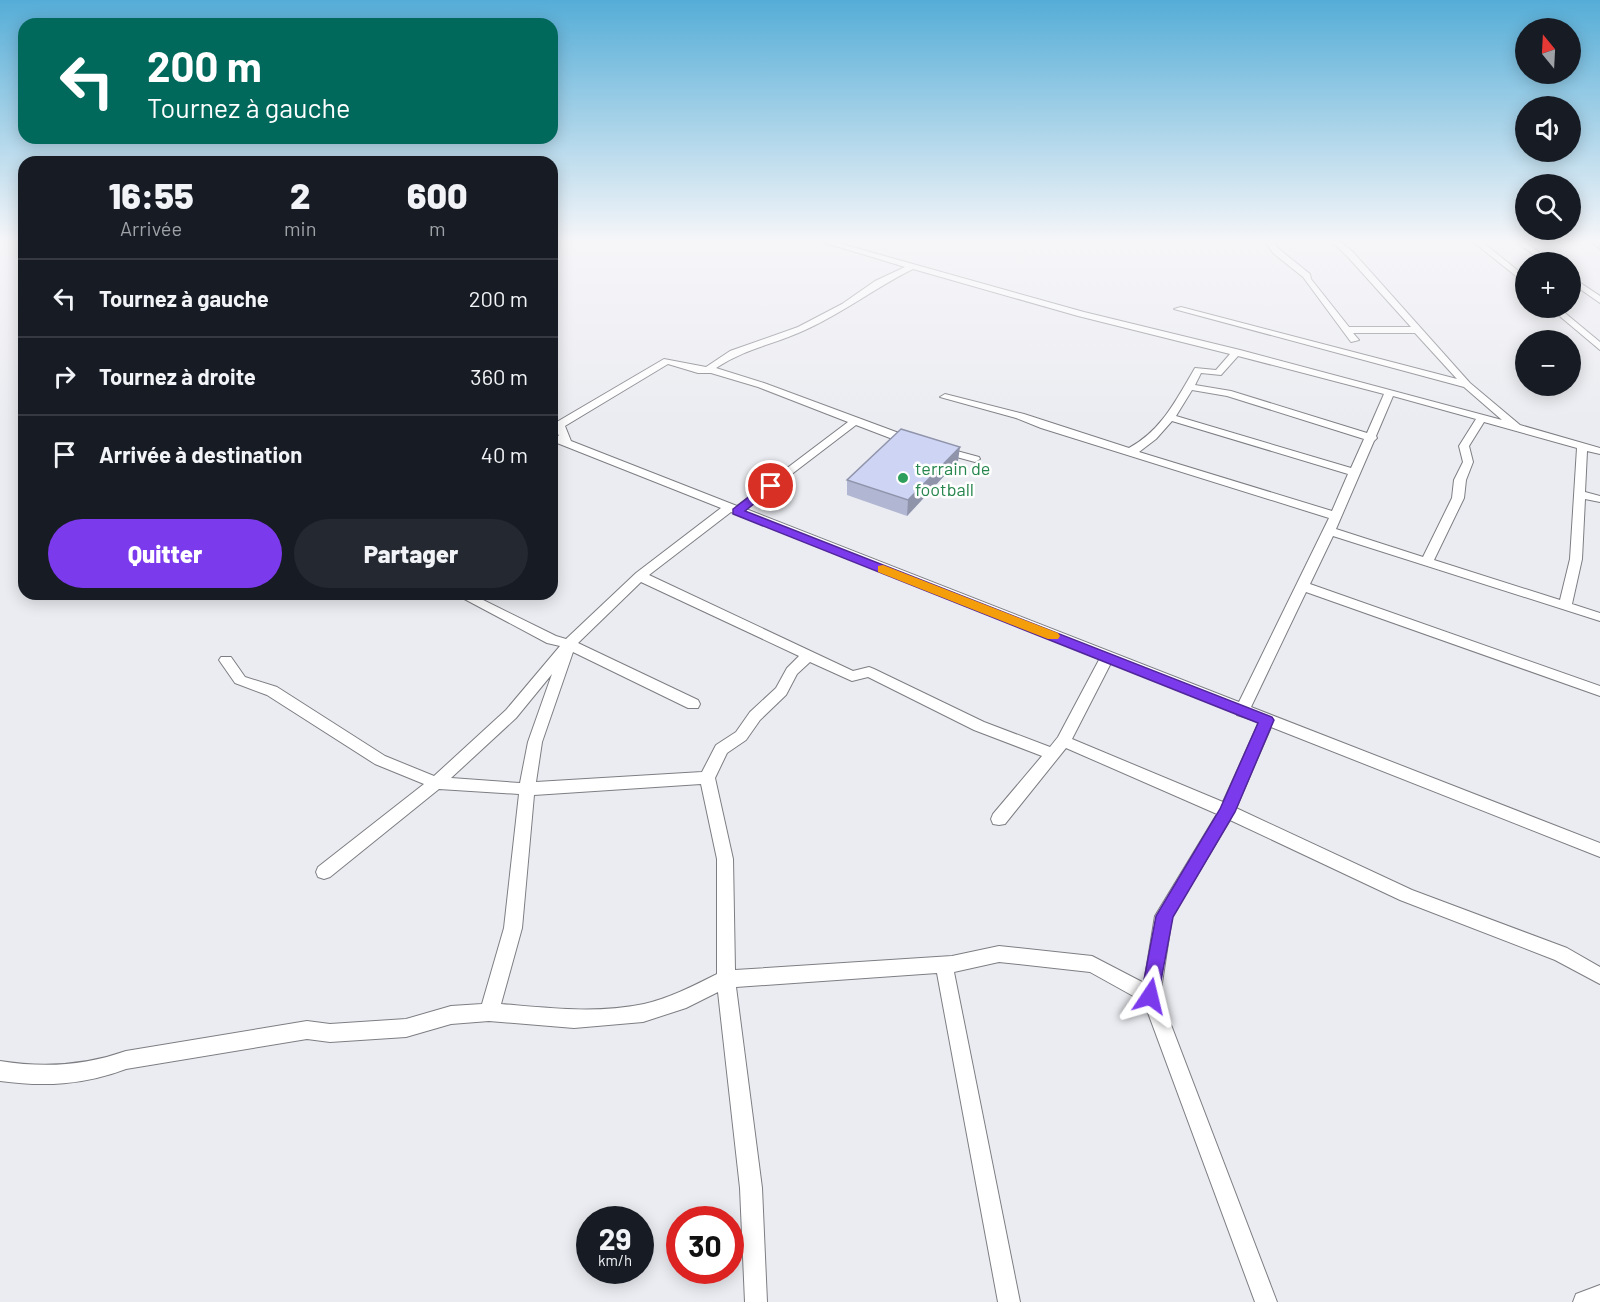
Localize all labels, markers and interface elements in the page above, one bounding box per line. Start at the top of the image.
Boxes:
north arrow [1515,18,1581,84]
map controls [1515,18,1581,396]
text: 200 m [147,40,262,90]
icon: left [48,42,126,120]
text: Tournez à gauche [147,91,350,123]
button: sound [1515,96,1581,162]
text: 16:55 [108,173,194,216]
text: 2 [290,173,310,216]
text: 600 [407,173,468,216]
button: search [1515,174,1581,240]
text: Arrivée [120,216,182,240]
text: min [284,216,316,240]
text: m [429,216,446,240]
button: + [1515,252,1581,318]
icon: left [48,282,81,315]
text: Tournez à gauche [99,285,269,311]
text: 200 m [469,285,528,311]
button: − [1515,330,1581,396]
icon: right [48,360,81,393]
text: Tournez à droite [99,363,256,389]
text: 360 m [470,363,528,389]
icon: arrive [48,438,81,471]
text: Arrivée à destination [99,441,302,467]
text: 40 m [481,441,528,467]
place label: terrain de football [915,457,990,500]
pin [745,460,796,511]
icon: arrive [754,469,787,502]
marker: terrain de football [896,471,910,485]
button: Quitter [48,519,282,588]
button: Partager [294,519,528,588]
position arrow [1118,964,1182,1028]
speed limit sign: 30 [666,1206,744,1284]
text: 29 [599,1220,631,1256]
text: km/h [598,1251,632,1269]

